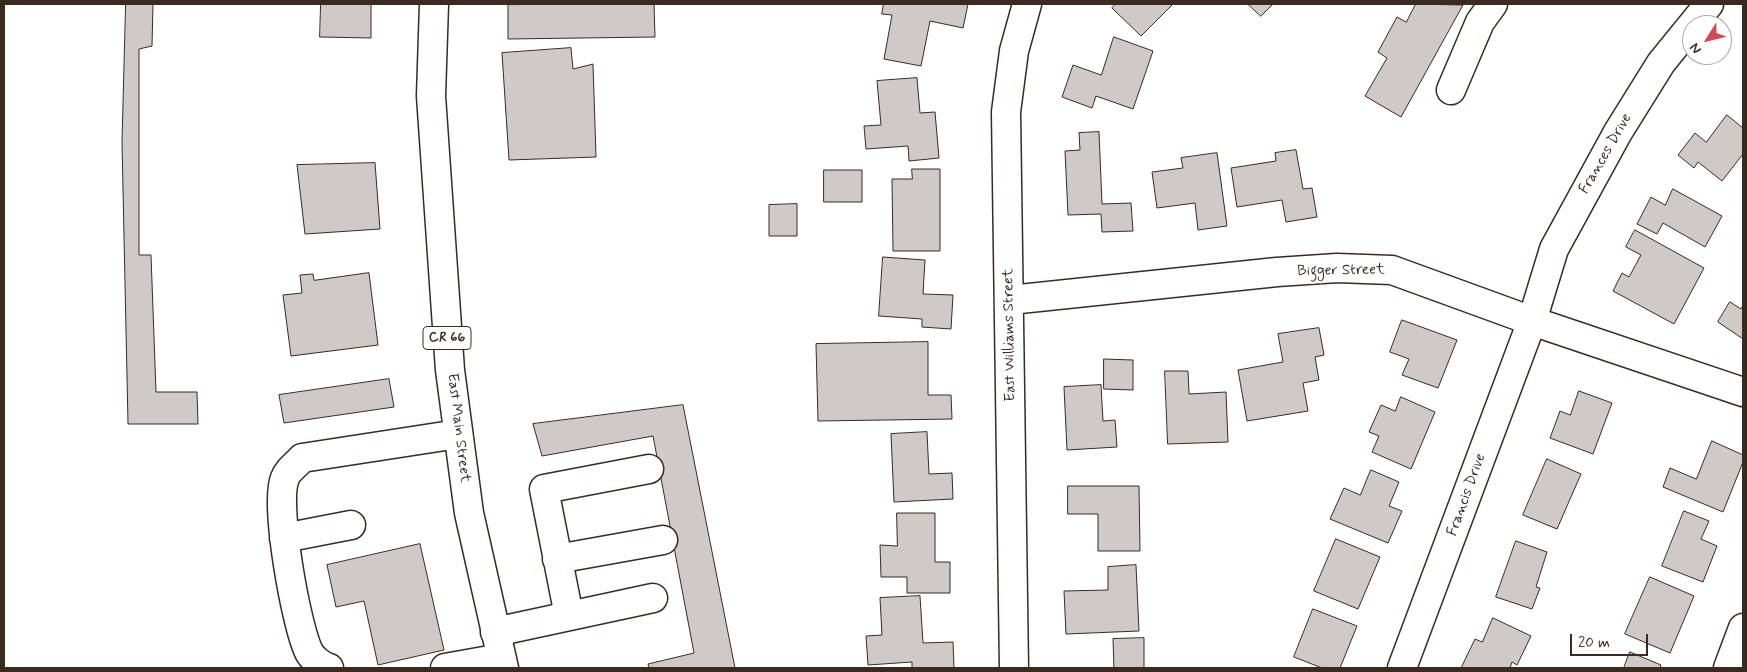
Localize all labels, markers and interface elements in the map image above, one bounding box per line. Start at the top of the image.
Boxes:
north arrow [1682,15,1732,65]
text: N [1686,39,1706,57]
street label: Frances Drive [1576,111,1636,197]
street label: Bigger Street [1297,261,1385,281]
street label: East Williams Street [1000,268,1020,402]
road number: CR 66 [423,326,471,349]
street label: East Main Street [442,372,474,484]
street label: Francis Drive [1444,451,1490,539]
scale bar [1572,624,1650,656]
text: 20 m [1578,633,1610,653]

